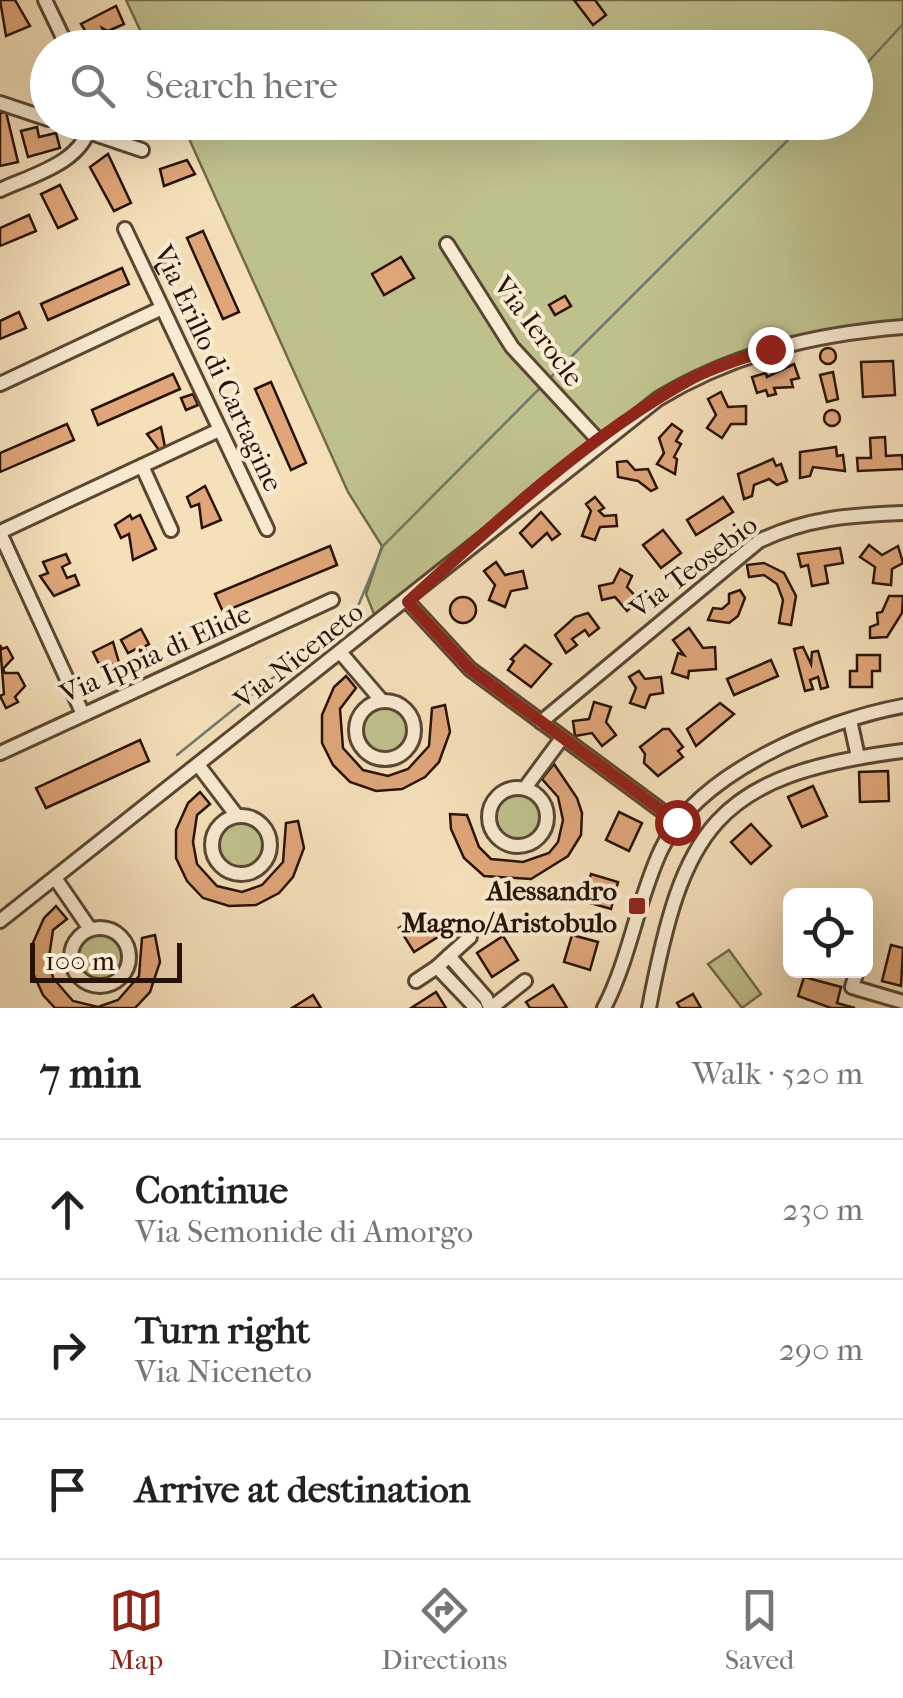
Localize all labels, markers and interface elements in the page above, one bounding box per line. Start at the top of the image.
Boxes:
search box [30,30,873,140]
icon: search [65,58,120,113]
text: Search here [145,63,338,108]
street label: Via Erillo di Cartagine [147,239,290,497]
street label: Via Ierocle [486,269,591,393]
route end [748,327,794,373]
street label: Via Teosebio [622,508,763,626]
street label: Via Niceneto [226,595,369,717]
street label: Via Ippia di Elide [54,597,256,711]
route start [655,800,701,846]
place label: Alessandro Magno/Aristobulo [401,874,617,939]
map controls [783,888,873,978]
button: locate [783,888,873,978]
marker: Alessandro Magno/Aristobulo [626,895,648,917]
scale bar [30,938,182,983]
text: 100 m [45,944,115,977]
text: 7 min [40,1049,141,1098]
text: Walk · 520 m [692,1055,863,1092]
text: Continue [135,1168,288,1213]
icon: ahead [40,1182,95,1237]
text: 230 m [782,1191,863,1228]
text: Via Semonide di Amorgo [135,1213,473,1250]
text: Turn right [135,1308,310,1353]
icon: right [40,1322,95,1377]
text: 290 m [779,1331,863,1368]
text: Via Niceneto [135,1353,312,1390]
icon: arrive [40,1462,95,1517]
text: Arrive at destination [135,1467,471,1512]
tab: Map [109,1583,164,1676]
tab: Directions [381,1583,507,1676]
tab: Saved [725,1583,794,1676]

